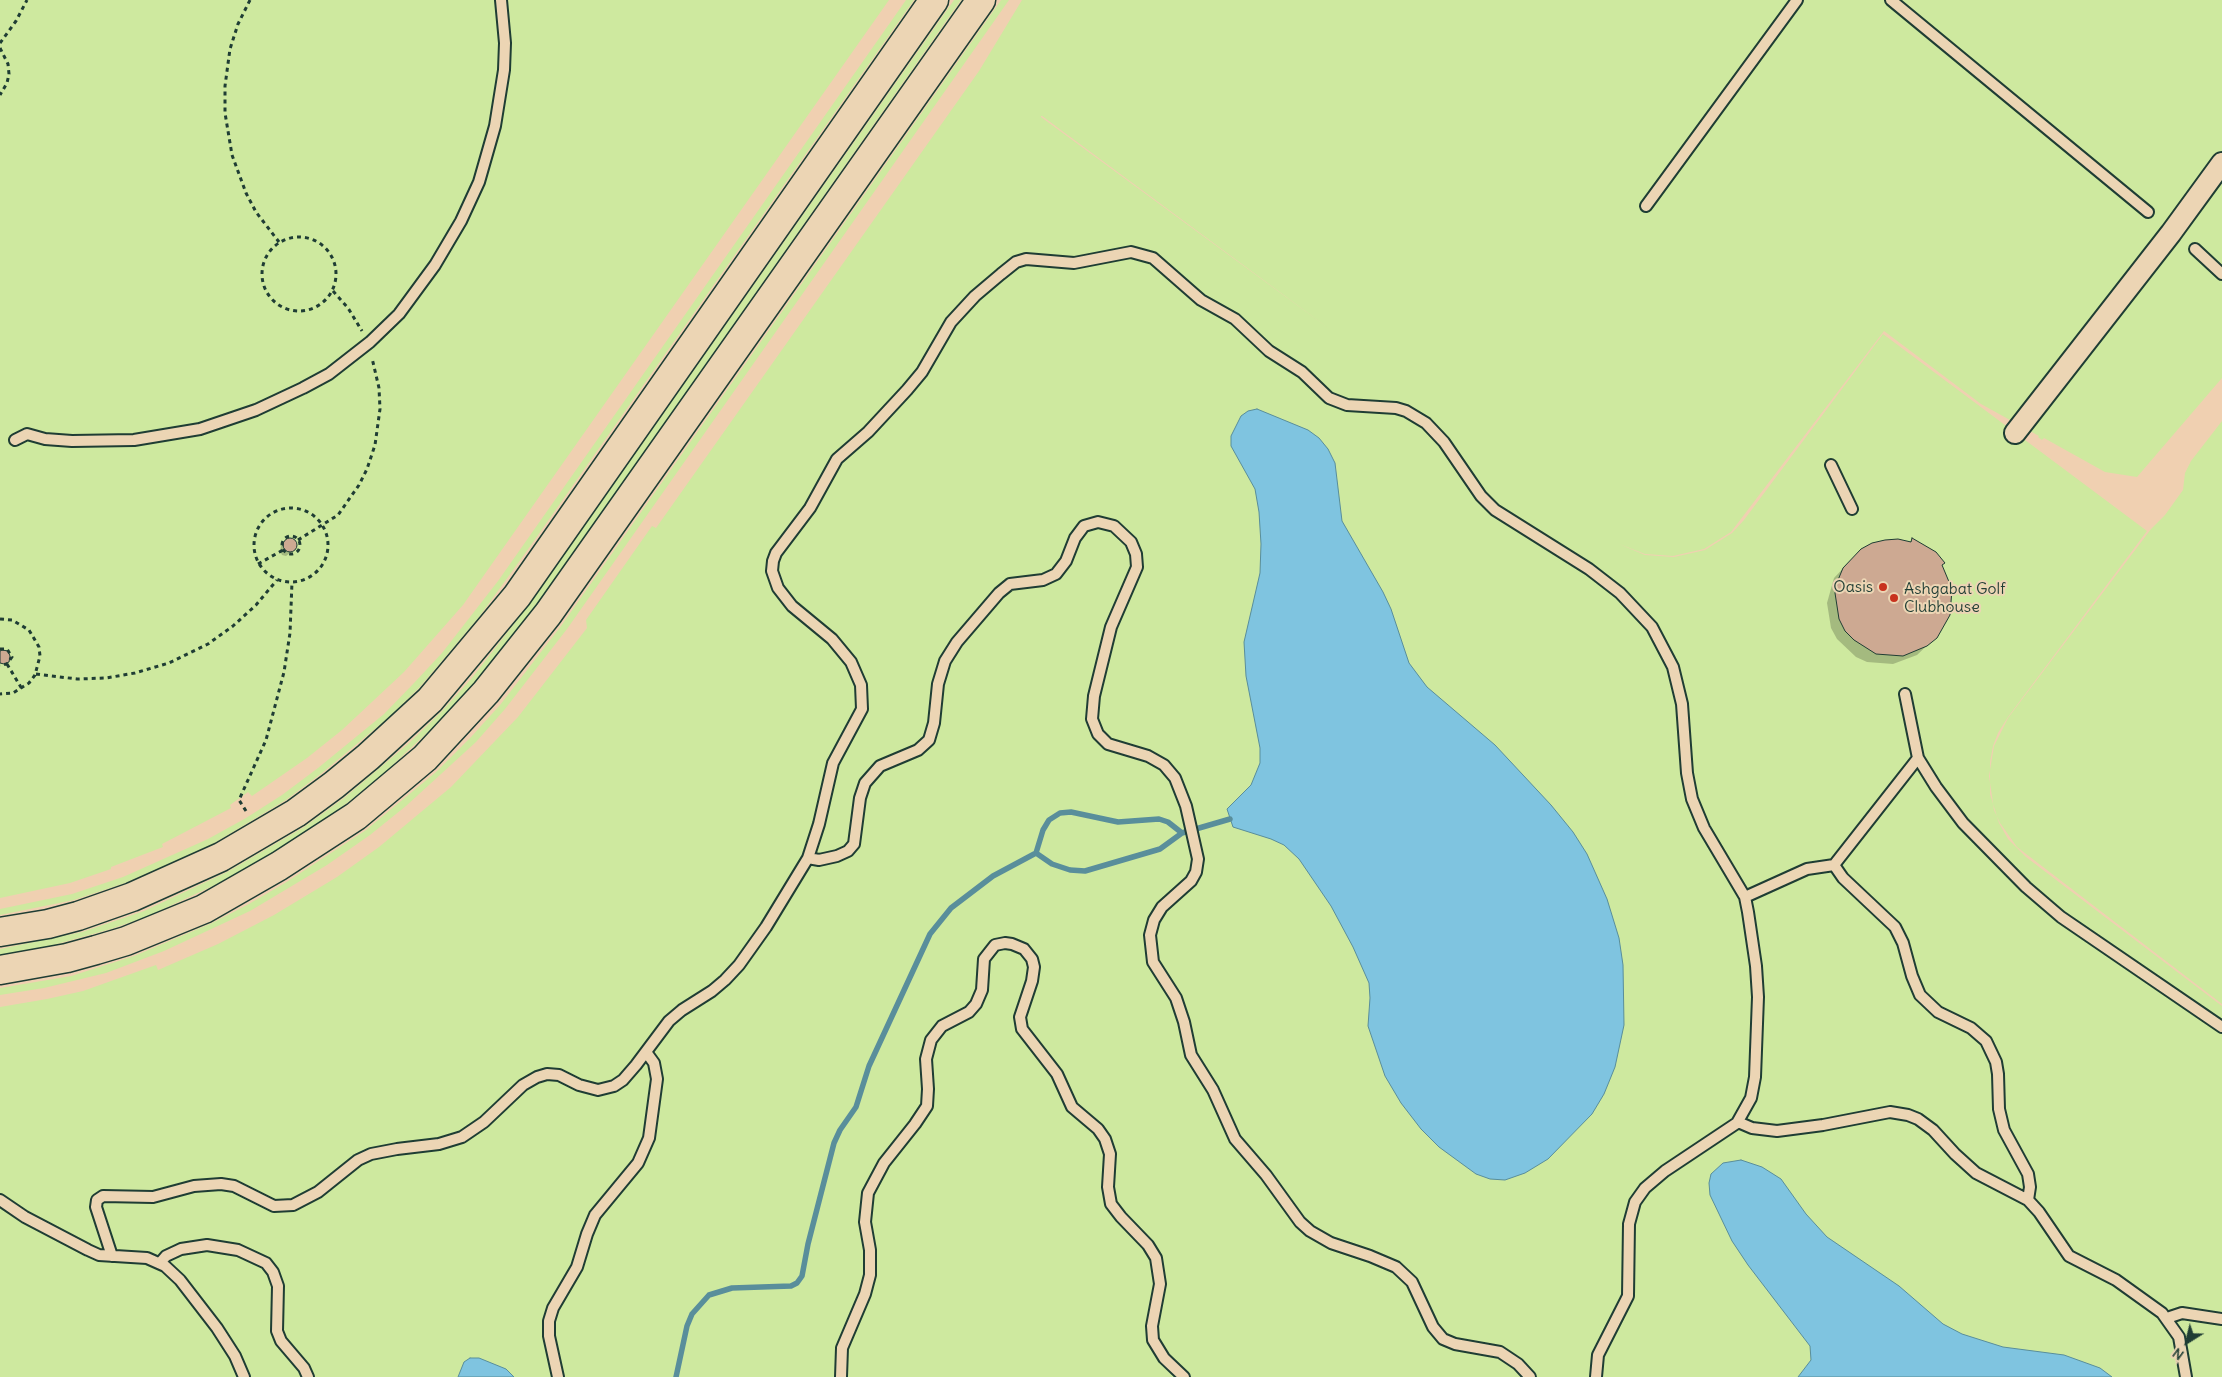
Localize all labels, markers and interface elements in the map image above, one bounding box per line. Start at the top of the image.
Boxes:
place label: Oasis [1833,577,1873,597]
place label: Ashgabat Golf Clubhouse [1904,579,2005,617]
marker: Oasis [1877,581,1889,593]
marker: Ashgabat Golf Clubhouse [1888,592,1900,604]
north arrow [2162,1317,2212,1367]
text: N [2169,1344,2187,1364]

